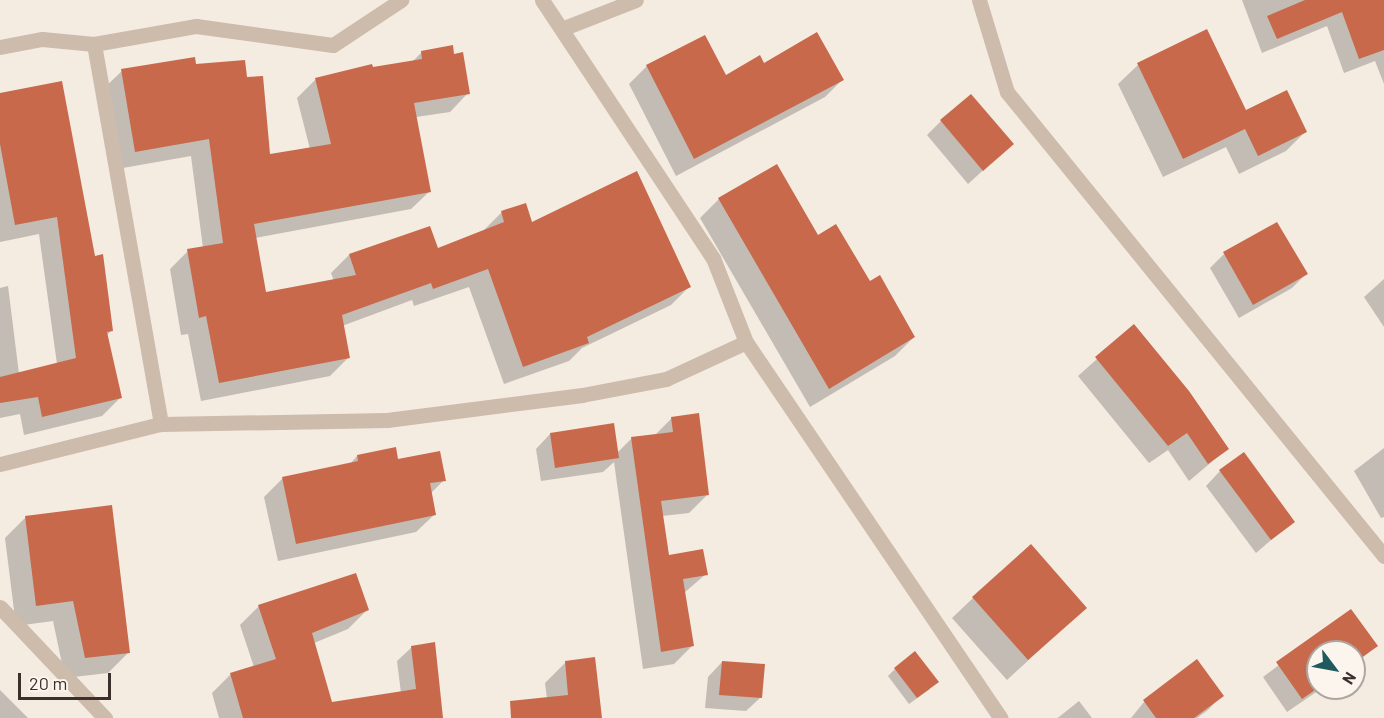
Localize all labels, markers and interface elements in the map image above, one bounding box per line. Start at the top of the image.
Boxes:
north arrow [1306,640,1366,700]
scale bar [21,661,114,699]
text: N [1339,669,1361,688]
text: 20 m [29,672,67,694]

